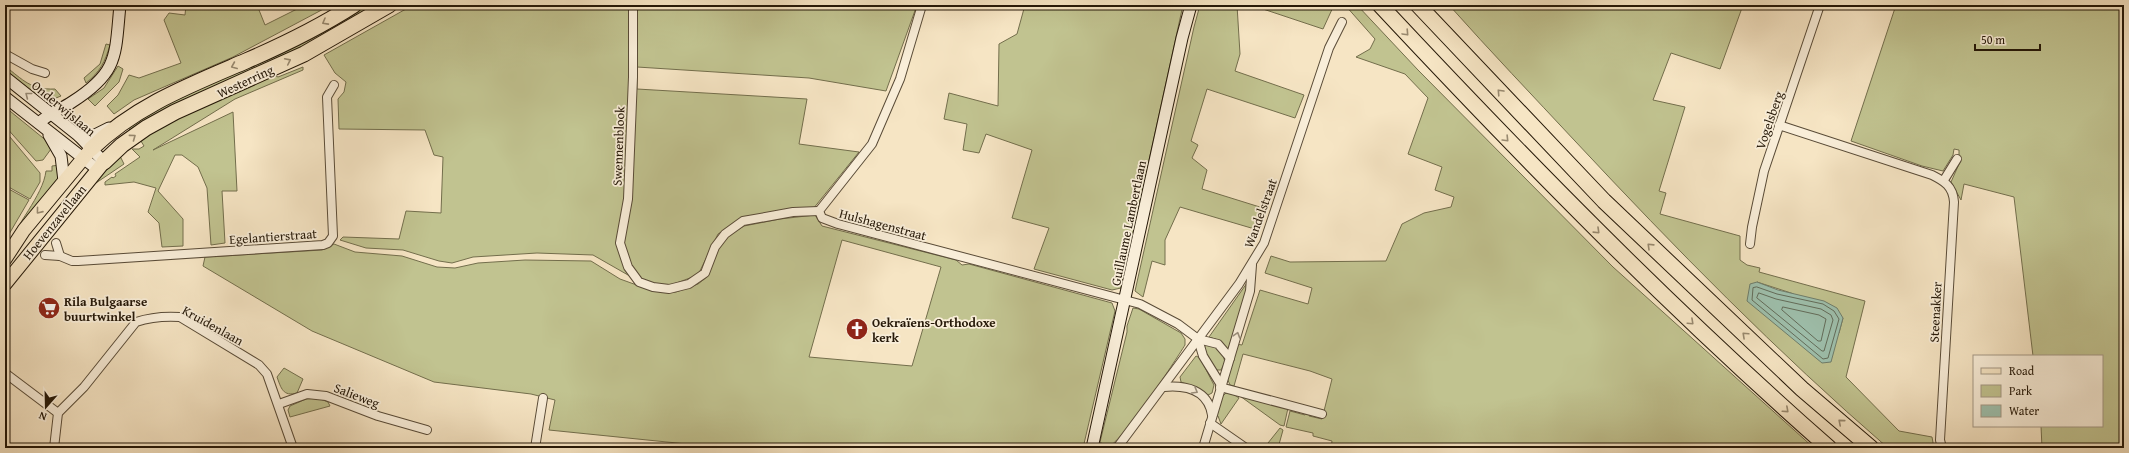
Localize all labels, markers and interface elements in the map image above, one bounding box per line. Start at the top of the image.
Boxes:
one-way arrow [321,17,329,25]
scale bar [1975,26,2040,52]
one-way arrow [1402,29,1409,36]
text: 50 m [1981,31,2005,48]
one-way arrow [283,59,291,66]
street label: Westerring [214,60,277,103]
one-way arrow [230,62,237,70]
street label: Onderwijslaan [28,76,100,141]
street label: Vogelsberg [1751,88,1788,152]
one-way arrow [1497,89,1505,97]
one-way arrow [25,92,32,99]
street label: Swennenblook [608,105,629,186]
one-way arrow [1501,134,1509,142]
one-way arrow [129,135,136,142]
street label: Guillaume Lambertlaan [1106,158,1151,287]
street label: Wandelstraat [1239,175,1282,251]
street label: Hoevenzavellaan [18,180,91,264]
street label: Hulshagenstraat [837,204,929,245]
one-way arrow [37,207,44,214]
street label: Egelantierstraat [229,224,318,249]
one-way arrow [1592,227,1600,234]
one-way arrow [1647,243,1655,251]
street label: Steenakker [1924,280,1947,343]
place label: Rila Bulgaarse buurtwinkel [64,292,147,326]
supermarket icon: Rila Bulgaarse buurtwinkel [36,295,62,321]
street label: Kruidenlaan [179,301,247,350]
place label: Oekraïens-Orthodoxe kerk [872,313,996,347]
church icon: Oekraïens-Orthodoxe kerk [844,316,870,342]
one-way arrow [1686,317,1693,324]
one-way arrow [1232,331,1241,338]
one-way arrow [1742,332,1750,340]
legend [1973,355,2103,427]
text: Road [2009,362,2035,379]
street label: Salieweg [331,378,383,413]
text: Park [2009,382,2033,399]
north arrow [26,387,66,427]
one-way arrow [1191,387,1198,394]
text: Water [2009,402,2039,419]
one-way arrow [1781,405,1789,413]
text: N [36,407,49,425]
one-way arrow [1838,420,1846,427]

